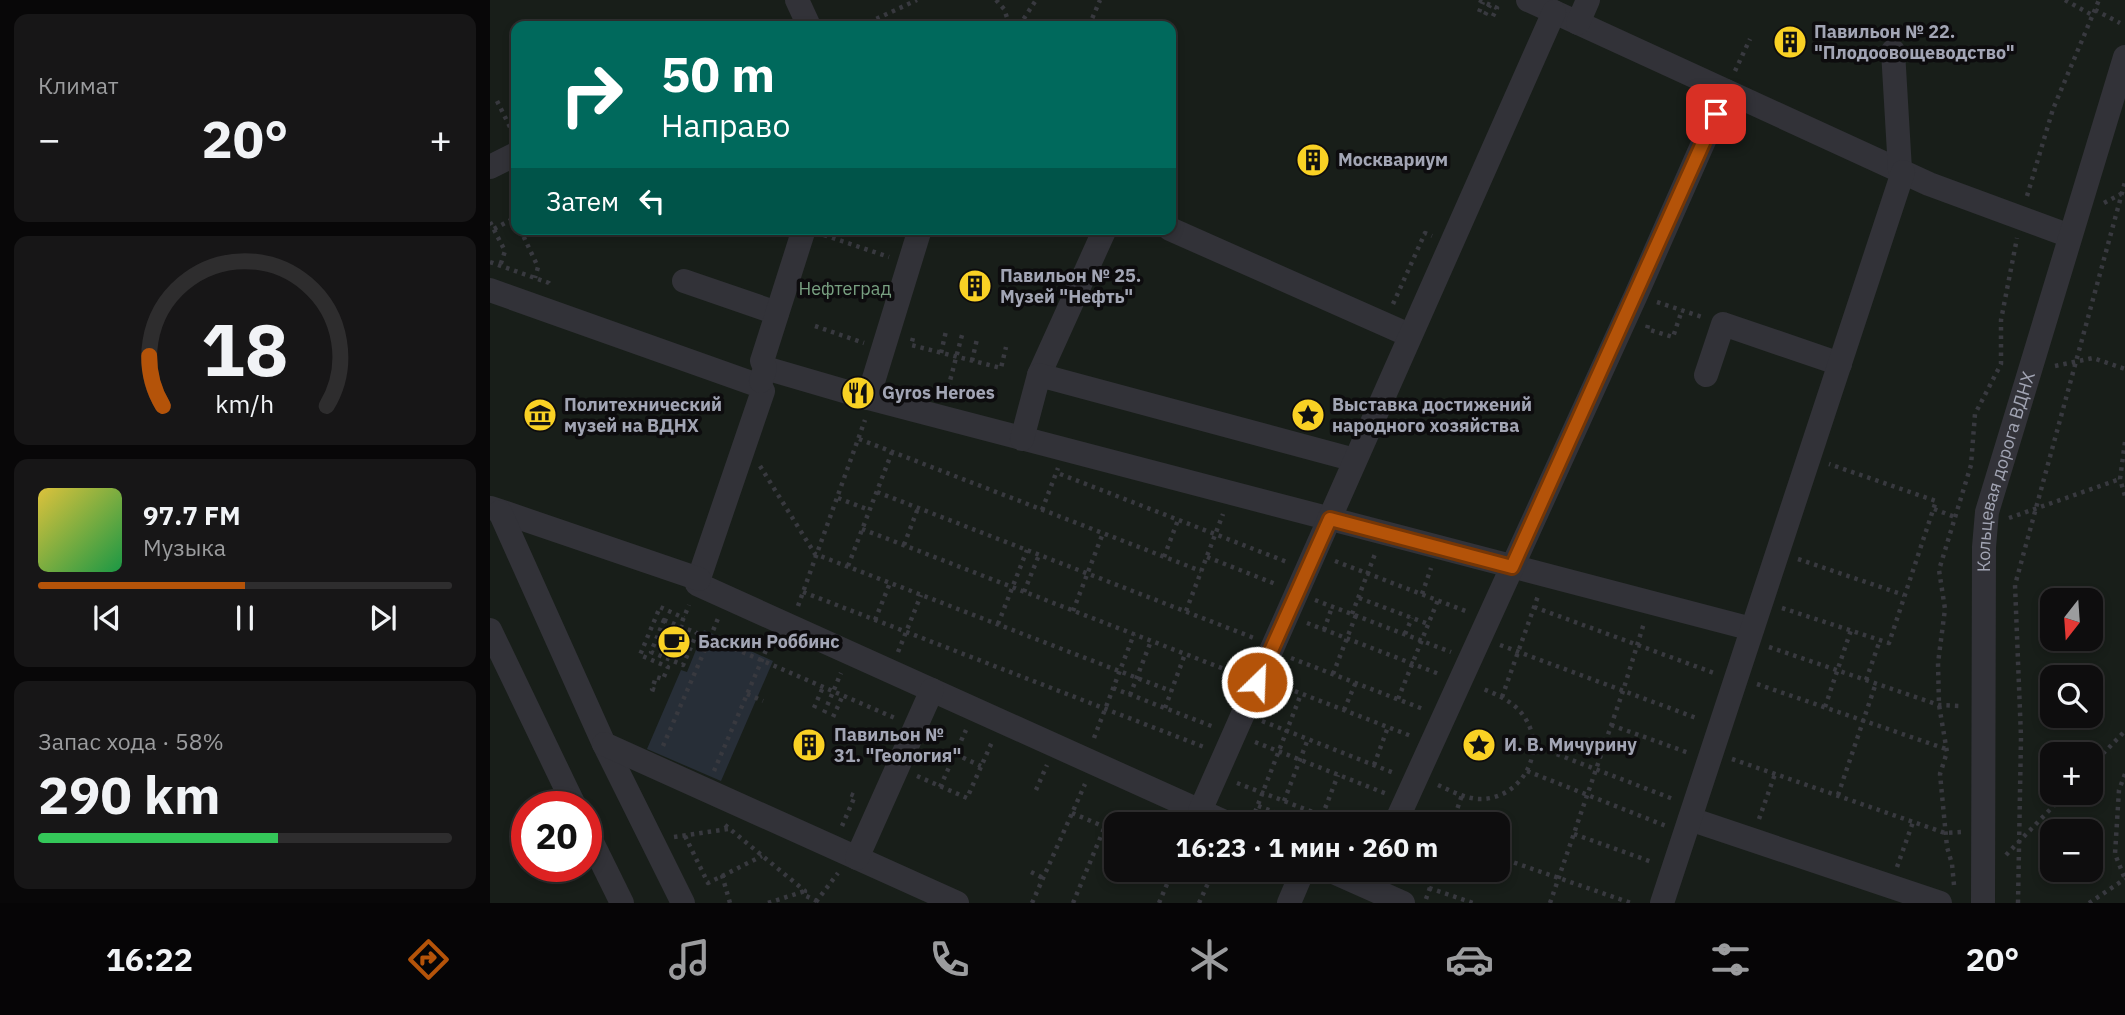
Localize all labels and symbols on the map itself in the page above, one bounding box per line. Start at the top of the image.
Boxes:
place label: Павильон № 22. "Плодоовощеводство" [1814,20,2015,64]
building icon: Павильон № 22. "Плодоовощеводство" [1771,23,1809,61]
pin [1686,84,1746,144]
building icon: Москвариум [1294,141,1332,179]
place label: Москвариум [1338,148,1448,171]
place label: Павильон № 25. Музей "Нефть" [1000,264,1141,308]
building icon: Павильон № 25. Музей "Нефть" [956,267,994,305]
park label: Нефтеград [798,277,892,300]
street label: Кольцевая дорога ВДНХ [1972,369,2040,572]
restaurant icon: Gyros Heroes [839,374,877,412]
place label: Gyros Heroes [882,381,995,404]
place label: Политехнический музей на ВДНХ [564,393,722,437]
place label: Выставка достижений народного хозяйства [1332,393,1532,437]
museum icon: Политехнический музей на ВДНХ [521,396,559,434]
place icon: Выставка достижений народного хозяйства [1289,396,1327,434]
north arrow [2040,588,2104,651]
cafe icon: Баскин Роббинс [655,623,693,661]
place label: Баскин Роббинс [698,630,840,653]
position arrow [1220,645,1294,719]
place label: Павильон № 31. "Геология" [834,723,961,767]
building icon: Павильон № 31. "Геология" [790,726,828,764]
place icon: И. В. Мичурину [1460,726,1498,764]
place label: И. В. Мичурину [1504,733,1637,756]
speed limit sign: 20 [511,791,602,882]

